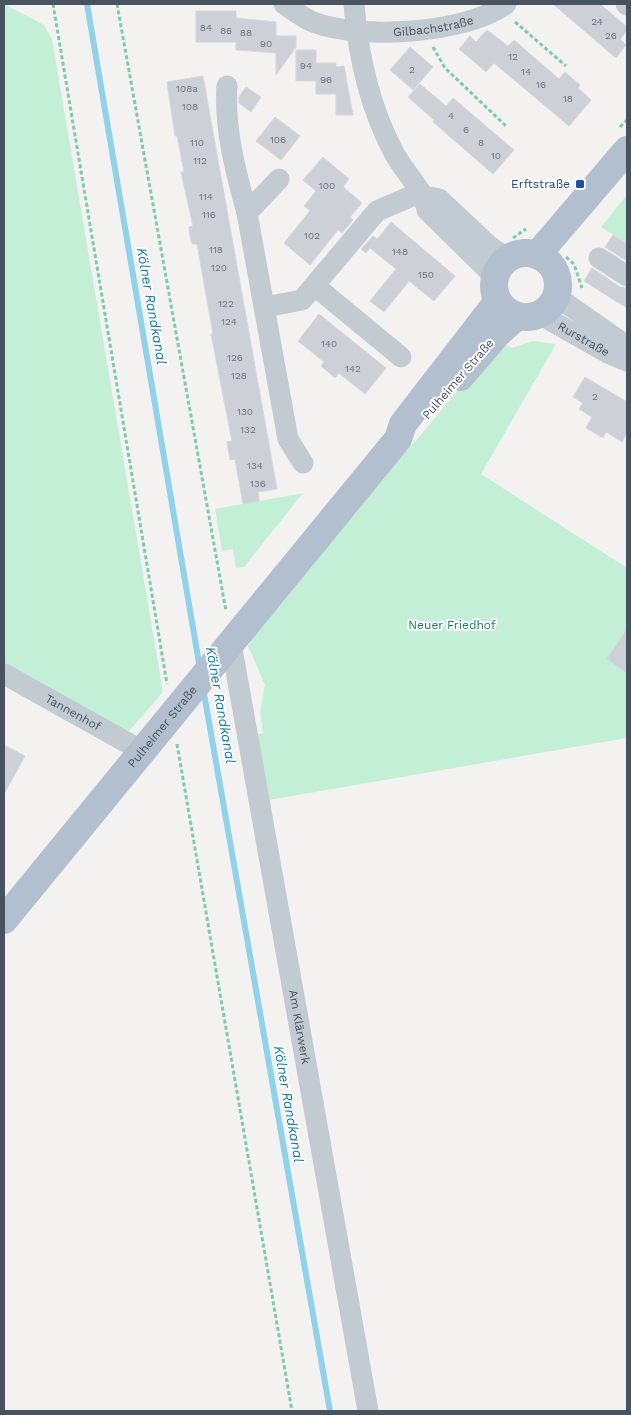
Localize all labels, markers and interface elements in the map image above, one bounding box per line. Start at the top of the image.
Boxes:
street label: Gilbachstraße [393,13,475,39]
house number: 24 [591,16,603,27]
house number: 84 [200,22,212,33]
house number: 86 [220,25,232,36]
house number: 88 [240,27,252,38]
house number: 26 [605,30,617,41]
house number: 90 [260,38,272,49]
house number: 12 [508,51,518,62]
house number: 94 [300,60,312,71]
house number: 2 [409,64,415,75]
house number: 14 [521,66,531,77]
house number: 96 [320,74,332,85]
house number: 16 [536,79,546,90]
house number: 108a [176,83,198,94]
house number: 18 [563,93,573,104]
house number: 108 [182,101,198,112]
house number: 4 [448,110,454,121]
house number: 6 [463,124,469,135]
house number: 106 [270,134,286,145]
house number: 110 [190,137,204,148]
house number: 8 [478,137,484,148]
house number: 10 [491,150,501,161]
house number: 112 [193,155,207,166]
place label: Erftstraße [511,177,570,191]
marker: Erftstraße [574,178,586,190]
house number: 100 [319,180,335,191]
house number: 114 [199,191,213,202]
house number: 116 [202,209,216,220]
house number: 102 [304,230,320,241]
house number: 118 [209,244,223,255]
water label: Kölner Randkanal [134,246,170,366]
house number: 148 [392,246,408,257]
house number: 120 [211,262,227,273]
house number: 150 [418,269,434,280]
house number: 122 [218,298,234,309]
house number: 124 [221,316,237,327]
street label: Rurstraße [555,319,612,359]
street label: Pulheimer Straße [419,336,497,422]
house number: 140 [321,338,337,349]
house number: 126 [227,352,243,363]
house number: 142 [345,363,361,374]
house number: 128 [231,370,247,381]
house number: 2 [592,391,598,402]
house number: 130 [237,406,253,417]
house number: 132 [240,424,256,435]
house number: 134 [247,460,263,471]
house number: 136 [250,478,266,489]
park label: Neuer Friedhof [408,618,496,632]
water label: Kölner Randkanal [203,645,239,765]
street label: Pulheimer Straße [125,683,200,770]
street label: Tannenhof [43,691,103,734]
street label: Am Klärwerk [286,989,313,1065]
water label: Kölner Randkanal [271,1044,307,1164]

